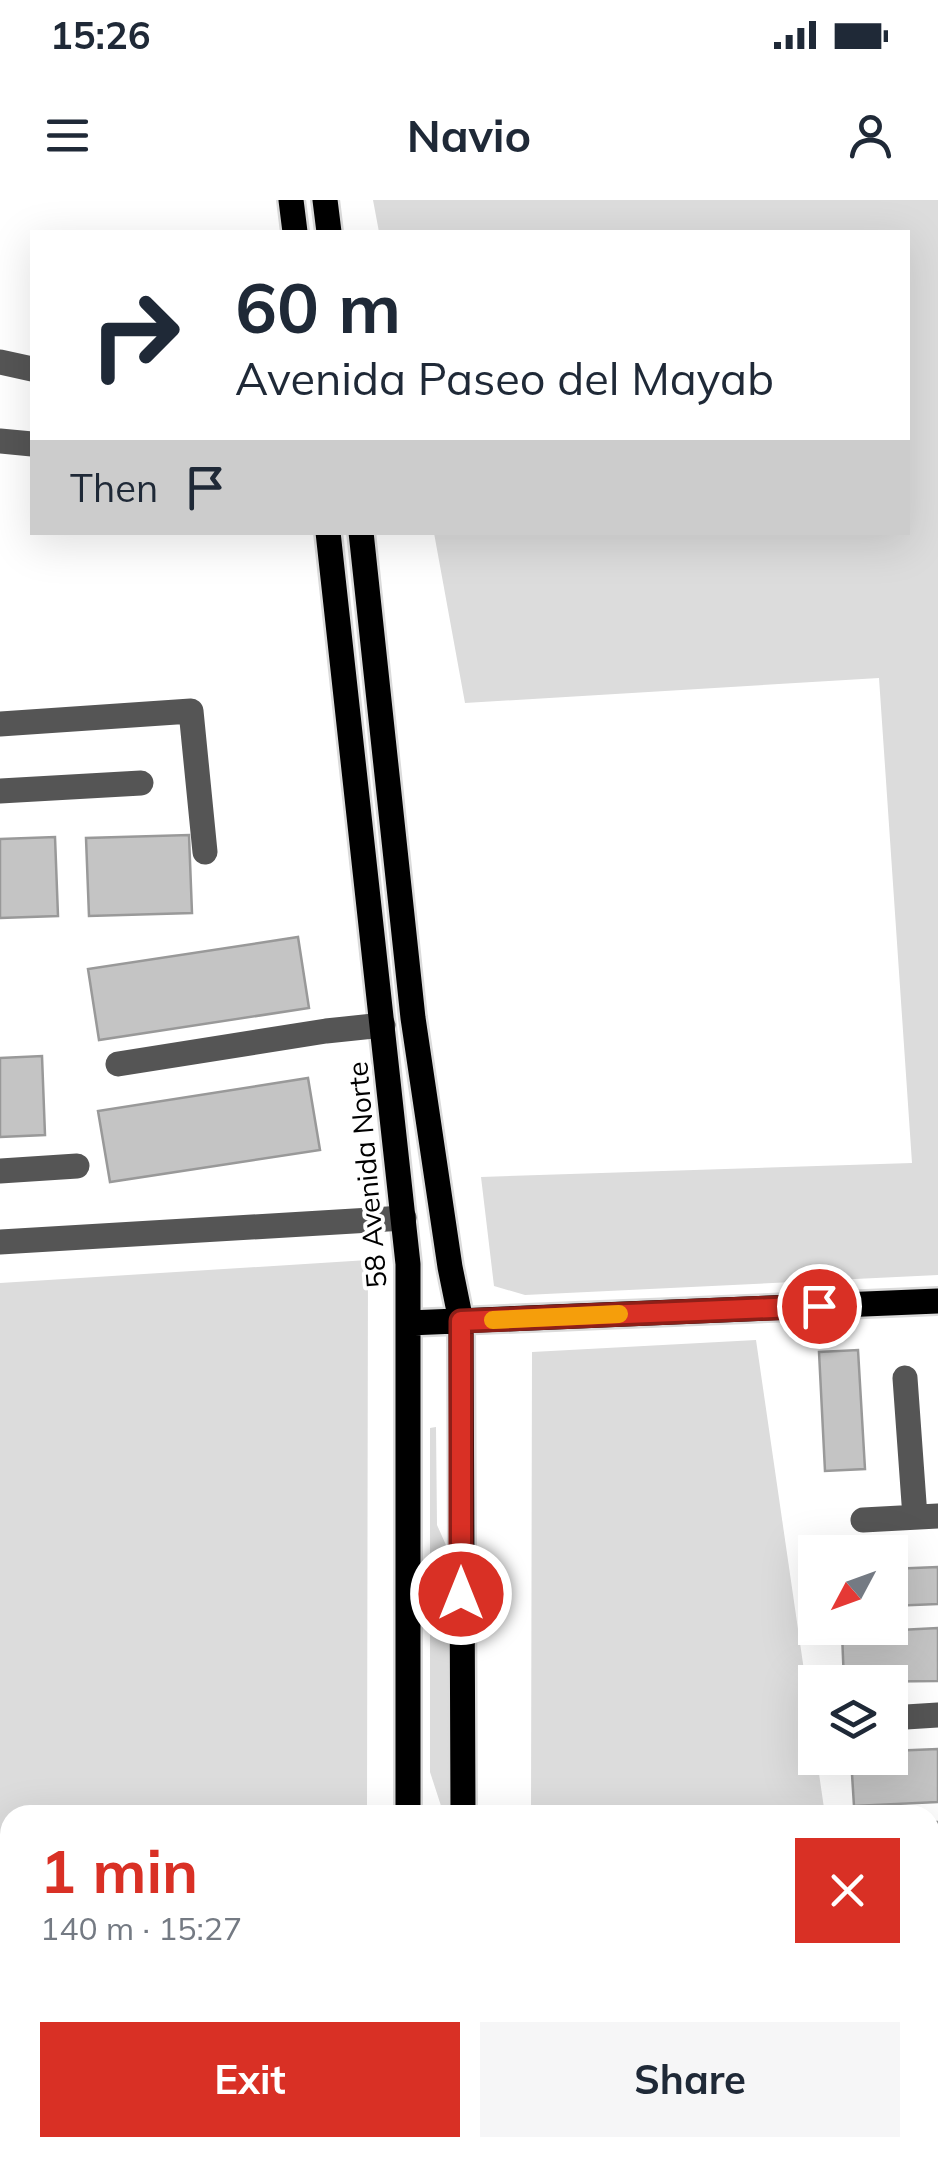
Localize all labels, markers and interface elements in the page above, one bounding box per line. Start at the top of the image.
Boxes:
text: 15:26 [50,11,151,59]
text: Navio [407,107,531,163]
icon: menu [40,108,95,163]
icon: person [843,108,898,163]
text: 60 m [235,263,401,351]
icon: right [70,270,200,400]
text: Avenida Paseo del Mayab [235,350,774,406]
icon: arrive [178,460,233,515]
text: Then [70,464,158,512]
street label: 58 Avenida Norte [339,1060,394,1290]
pin [777,1264,862,1349]
icon: arrive [792,1279,847,1334]
north arrow [798,1535,908,1645]
map controls [798,1535,908,1775]
position arrow [409,1542,513,1646]
button: layers [798,1665,908,1775]
text: 1 min [40,1833,198,1908]
button: close [795,1838,900,1943]
text: 140 m · 15:27 [40,1908,242,1948]
button: Exit [40,2022,460,2137]
button: Share [480,2022,900,2137]

